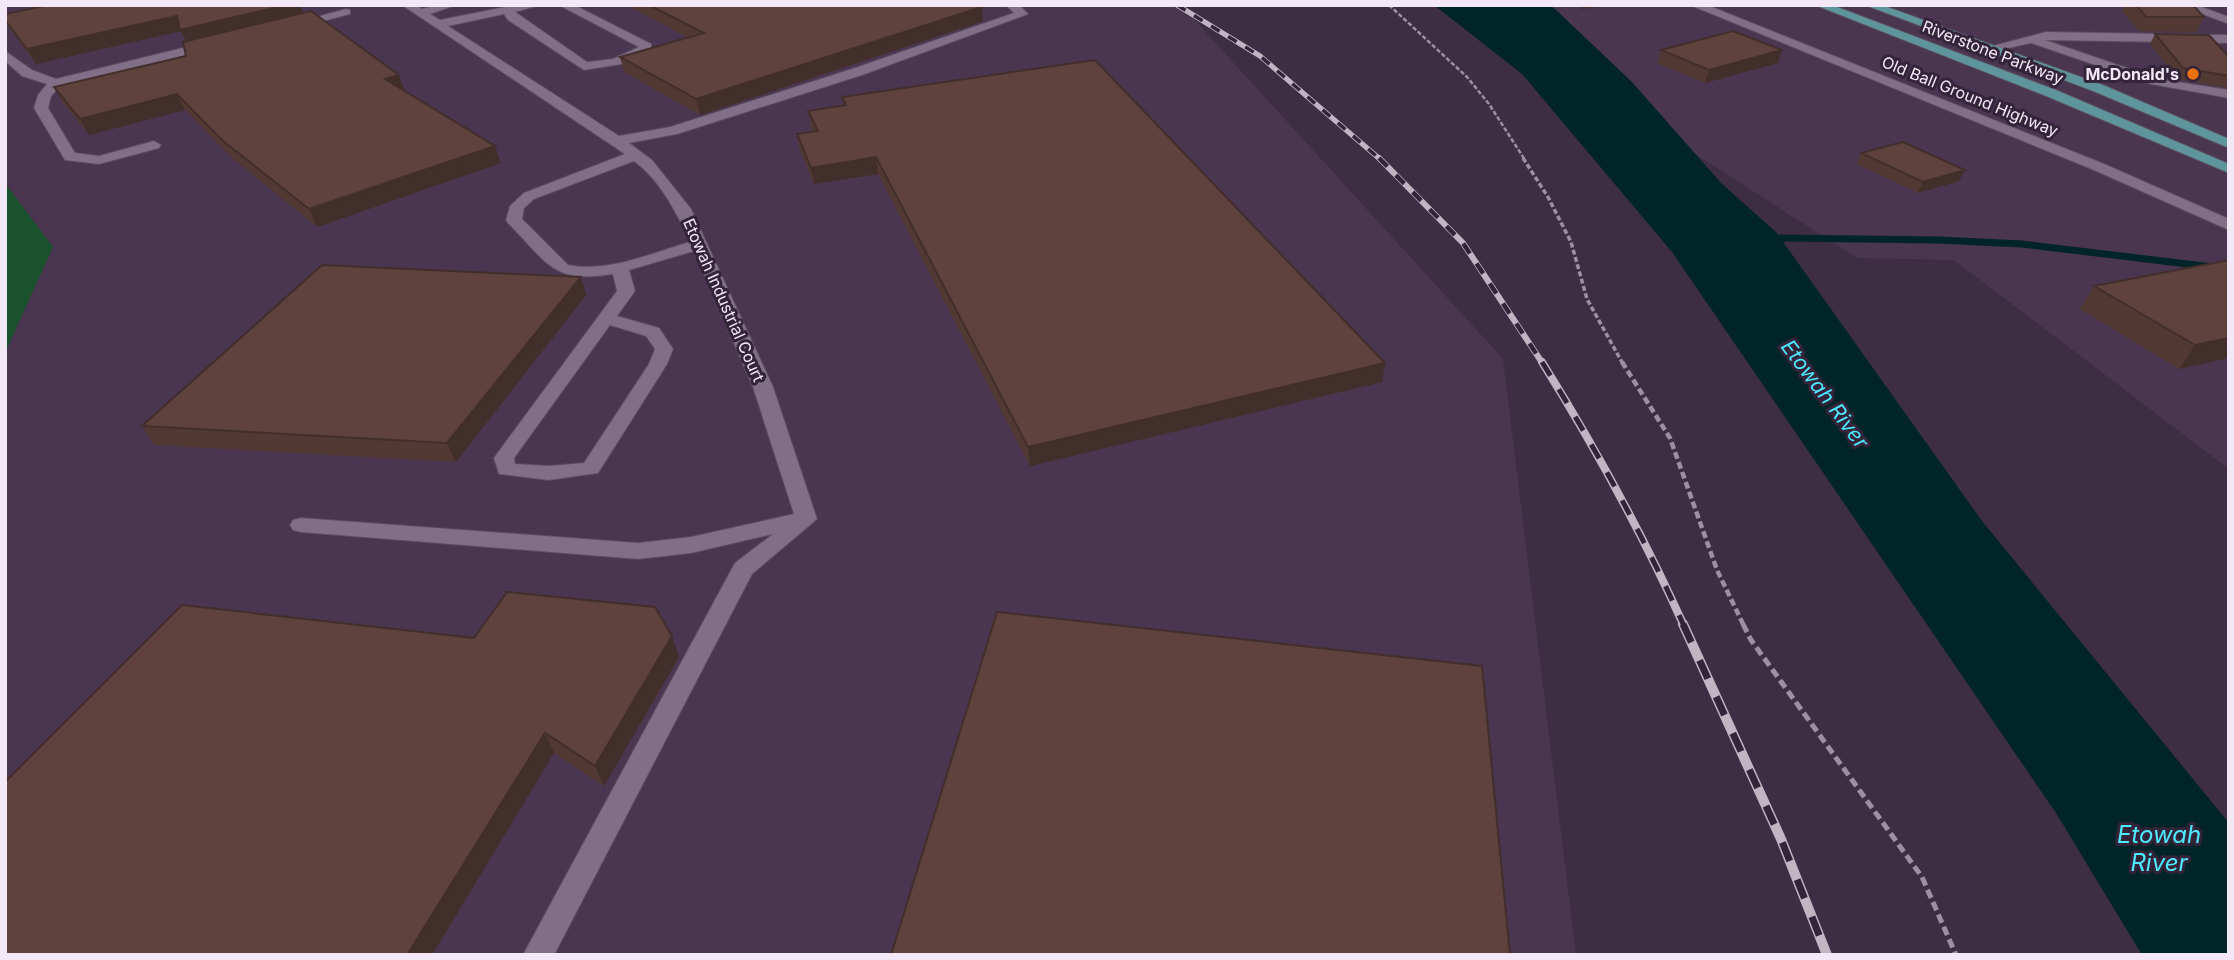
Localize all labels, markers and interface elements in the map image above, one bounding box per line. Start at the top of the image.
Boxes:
street label: Riverstone Parkway [1920,16,2066,88]
street label: Old Ball Ground Highway [1879,51,2061,141]
place label: McDonald's [2085,64,2179,84]
marker: McDonald's [2185,66,2201,82]
street label: Etowah Industrial Court [679,215,769,385]
water label: Etowah River [1776,335,1875,454]
water label: Etowah River [2117,820,2201,877]

